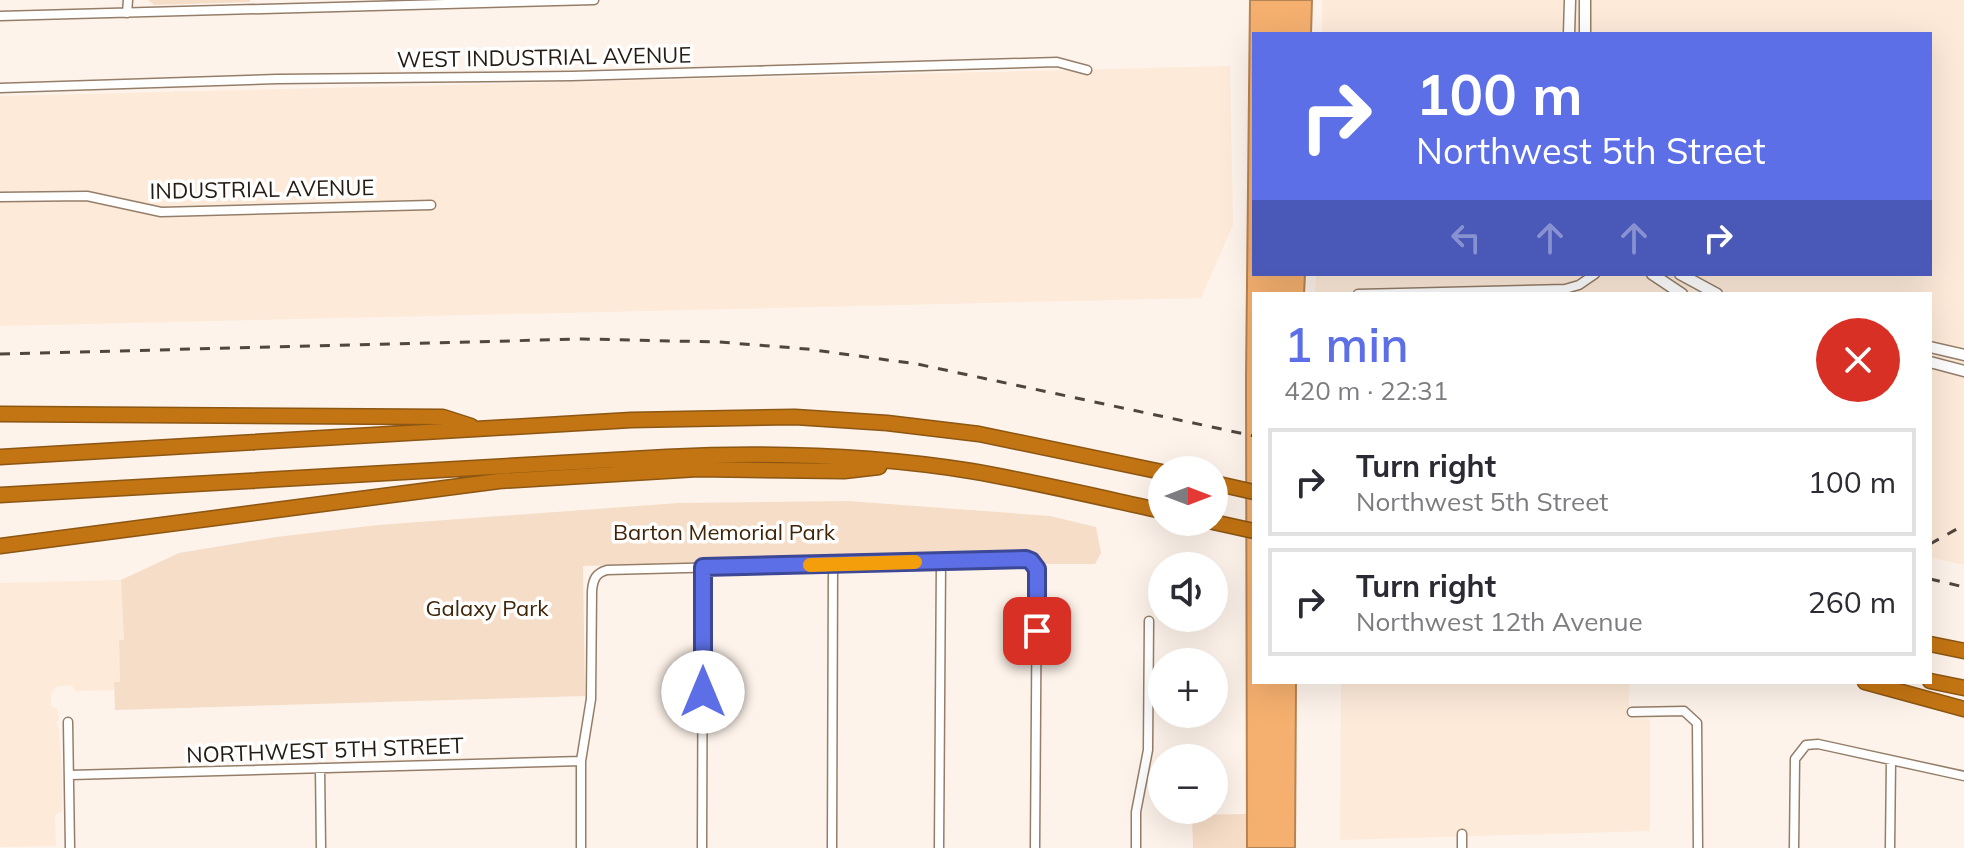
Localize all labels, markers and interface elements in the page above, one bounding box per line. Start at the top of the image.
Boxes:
street label: WEST INDUSTRIAL AVENUE [397,40,691,74]
text: 100 m [1416,59,1583,129]
icon: right [1284,64,1388,168]
text: Northwest 5th Street [1416,128,1766,173]
street label: INDUSTRIAL AVENUE [149,173,375,205]
icon: left [1444,216,1488,260]
icon: ahead [1528,216,1572,260]
icon: ahead [1612,216,1656,260]
icon: right [1696,216,1740,260]
text: 1 min [1284,314,1409,374]
button: close [1816,318,1900,402]
text: 420 m · 22:31 [1284,374,1448,407]
text: Turn right [1356,447,1496,485]
north arrow [1148,456,1228,536]
map controls [1148,456,1228,824]
icon: right [1288,460,1332,504]
text: 100 m [1808,463,1896,501]
text: Northwest 5th Street [1356,485,1608,518]
park label: Barton Memorial Park [613,518,836,546]
button: sound [1148,552,1228,632]
text: Turn right [1356,567,1496,605]
icon: right [1288,580,1332,624]
text: 260 m [1808,583,1896,621]
park label: Galaxy Park [425,594,549,622]
pin [1003,597,1071,665]
text: Northwest 12th Avenue [1356,605,1643,638]
icon: arrive [1015,609,1059,653]
button: + [1148,648,1228,728]
position arrow [661,650,745,734]
street label: NORTHWEST 5TH STREET [186,731,464,769]
button: − [1148,744,1228,824]

